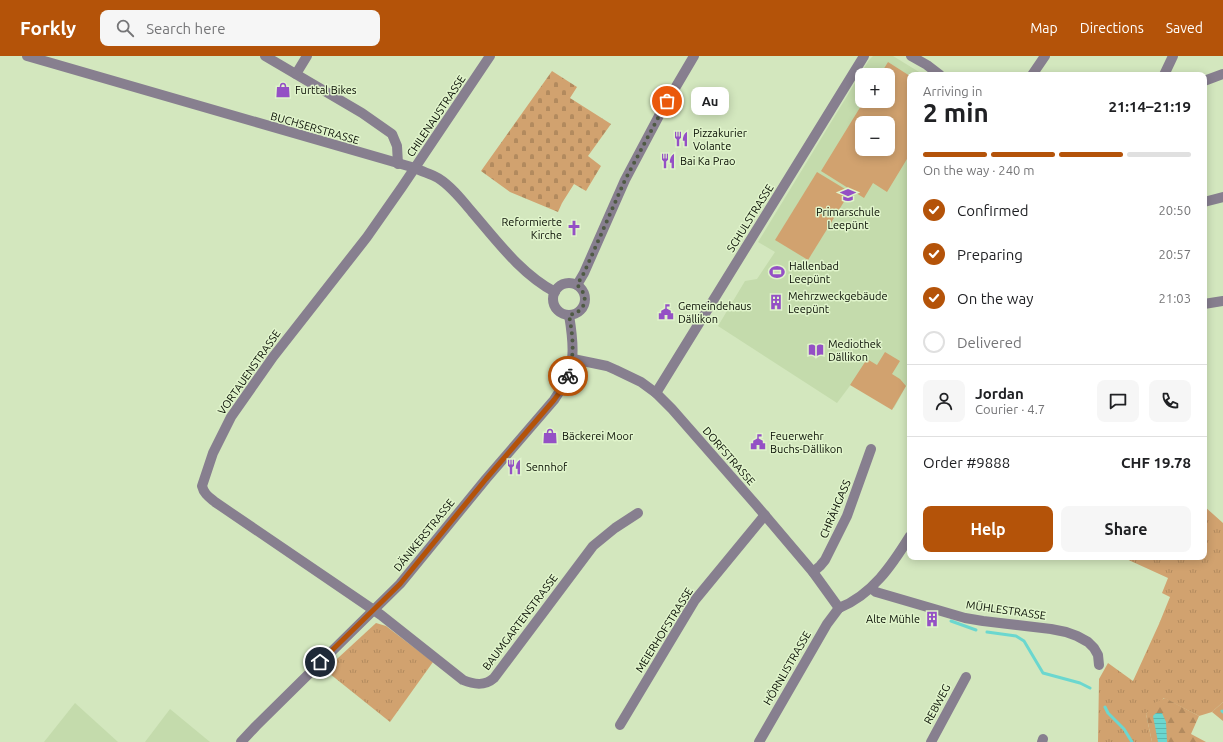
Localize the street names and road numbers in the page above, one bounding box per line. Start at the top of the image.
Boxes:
street label: CHILENAUSTRASSE [404,73,468,159]
street label: BUCHSERSTRASSE [269,110,361,146]
street label: SCHULSTRASSE [724,182,776,254]
street label: VORTAUENSTRASSE [215,327,283,417]
street label: DORFSTRASSE [701,425,757,487]
street label: CHRÄHGASS [817,478,853,540]
street label: DÄNIKERSTRASSE [391,497,457,573]
street label: BAUMGARTENSTRASSE [480,572,560,672]
street label: MEIERHOFSTRASSE [633,585,695,675]
street label: MÜHLESTRASSE [965,598,1047,622]
street label: HÖRNLISTRASSE [761,629,813,707]
street label: REBWEG [921,682,953,726]

